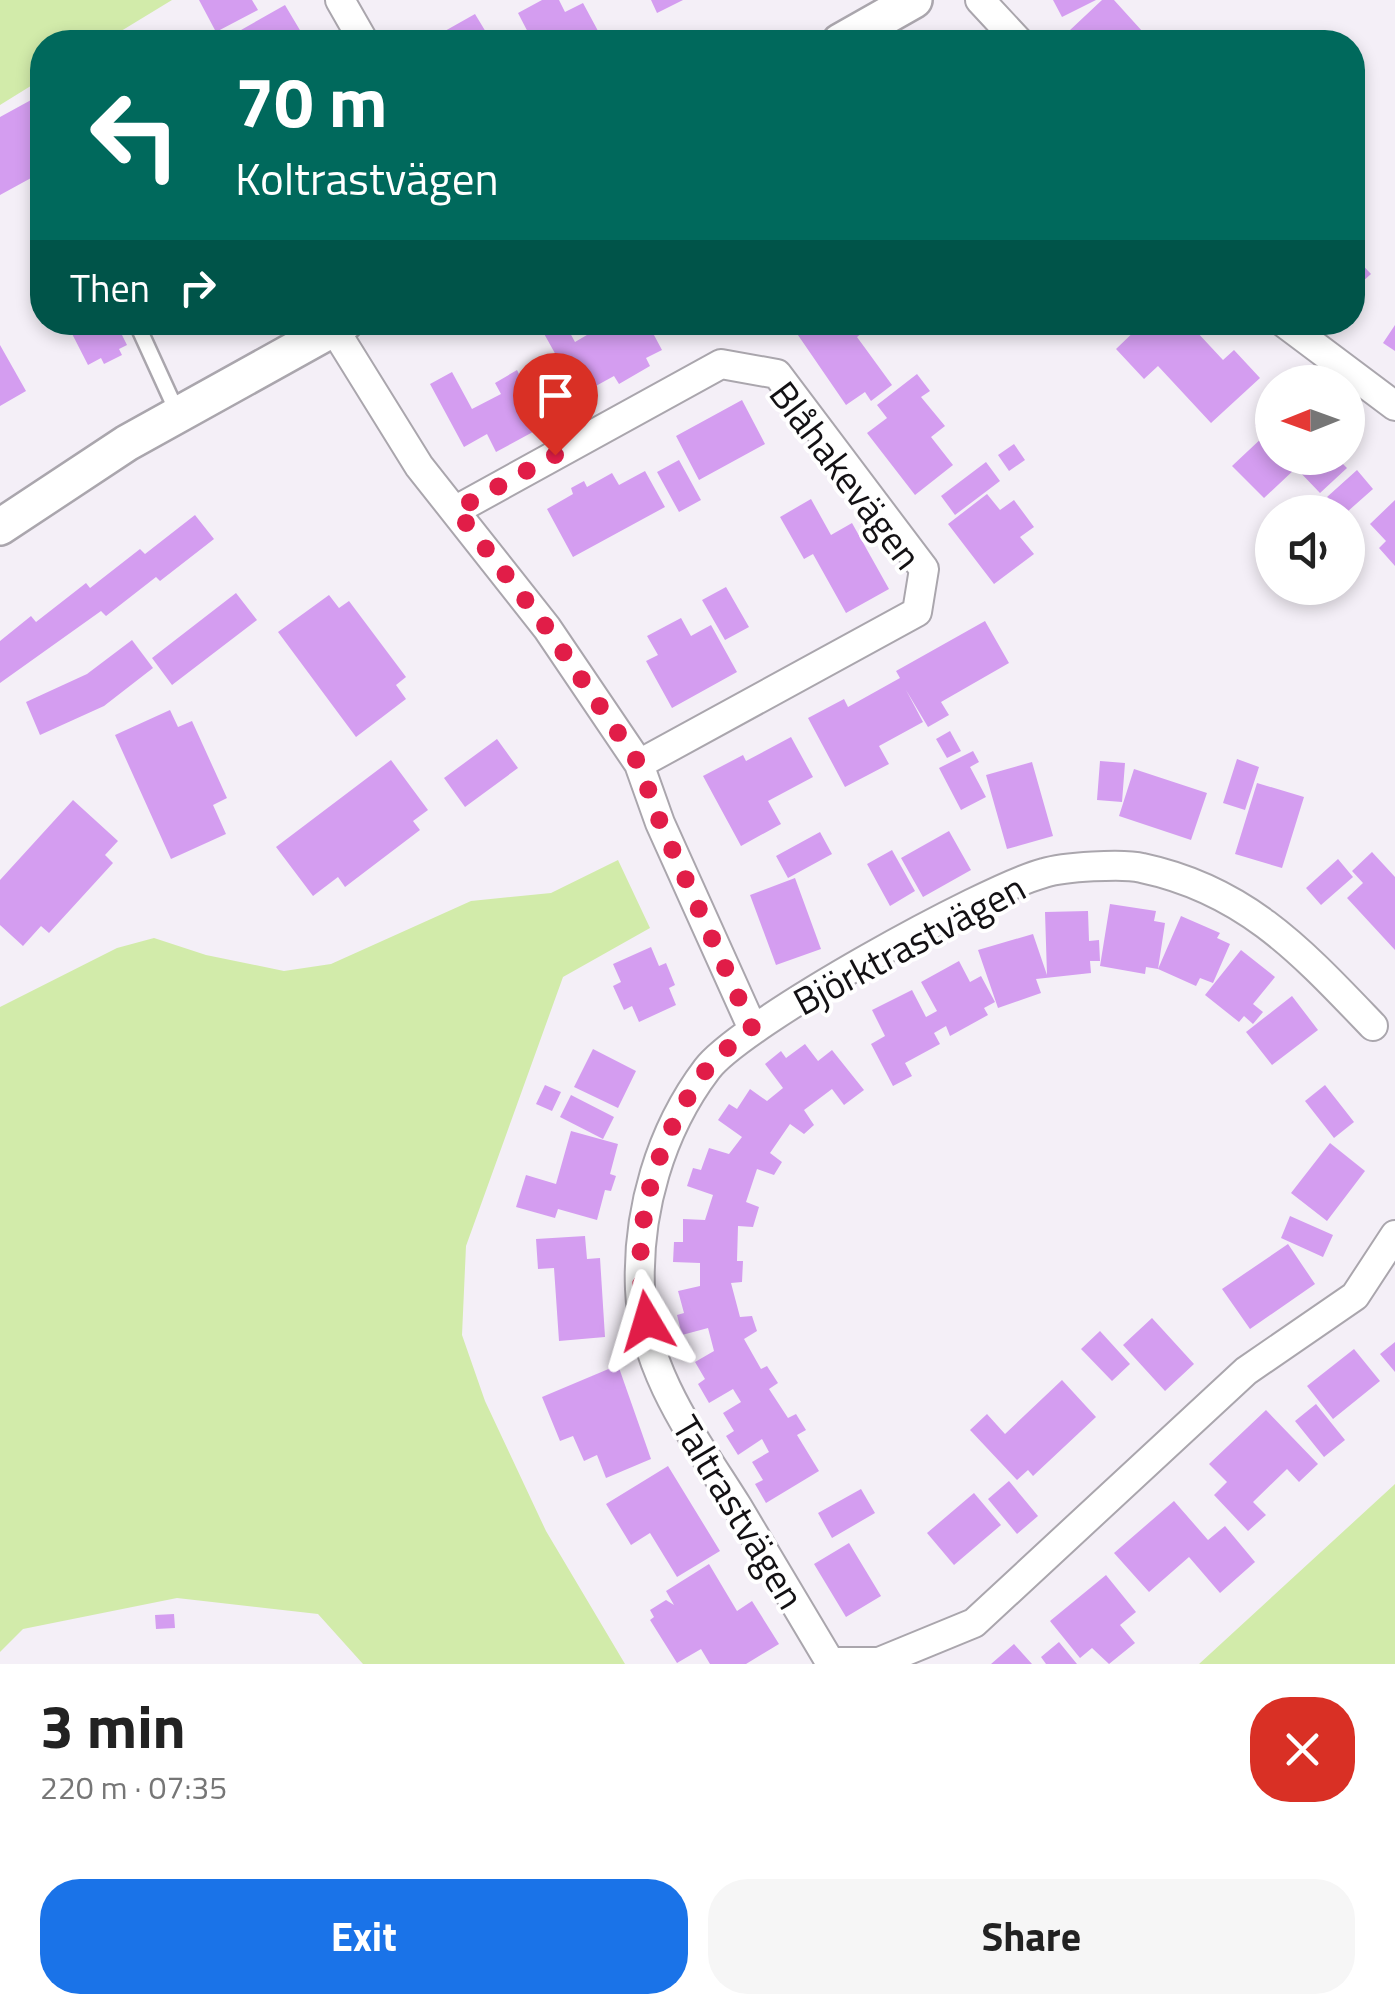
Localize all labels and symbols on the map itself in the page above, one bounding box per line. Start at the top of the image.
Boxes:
pin [513,353,598,456]
north arrow [1255,365,1365,475]
street label: Blåhakevägen [756,368,936,582]
street label: Björktrastvägen [782,858,1036,1030]
position arrow [595,1269,699,1373]
street label: Taltrastvägen [658,1404,820,1620]

